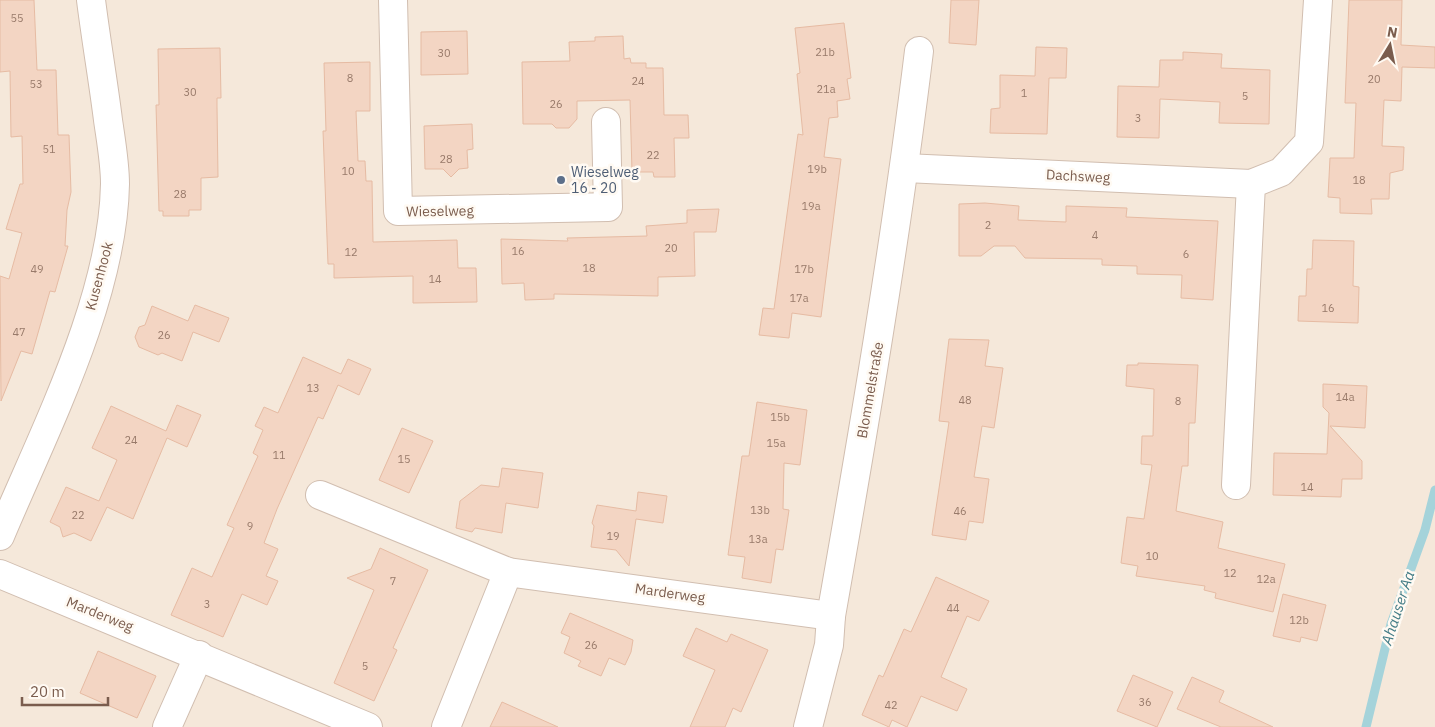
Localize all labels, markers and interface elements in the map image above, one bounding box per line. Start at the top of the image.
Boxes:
house number: 55 [10,11,24,25]
north arrow [1365,20,1415,70]
text: N [1386,22,1399,42]
house number: 21b [815,45,835,59]
house number: 30 [437,46,451,60]
house number: 8 [347,71,353,85]
house number: 20 [1367,72,1381,86]
house number: 24 [631,74,645,88]
house number: 53 [29,77,43,91]
house number: 21a [816,82,836,96]
house number: 30 [183,85,197,99]
house number: 1 [1021,86,1028,100]
house number: 5 [1242,89,1248,103]
house number: 26 [549,97,563,111]
house number: 3 [1135,111,1141,125]
house number: 51 [42,142,56,156]
house number: 22 [646,148,660,162]
house number: 28 [439,152,453,166]
house number: 19b [807,162,827,176]
place label: Wieselweg 16 - 20 [571,163,639,197]
house number: 10 [341,164,355,178]
street label: Dachsweg [1045,165,1111,187]
house number: 18 [1352,173,1366,187]
marker: Wieselweg 16 - 20 [555,174,567,186]
house number: 28 [173,187,187,201]
house number: 19a [801,199,821,213]
street label: Wieselweg [406,201,475,221]
house number: 2 [985,218,991,232]
house number: 4 [1092,228,1099,242]
street label: Kusenhook [81,239,117,312]
house number: 20 [664,241,678,255]
house number: 16 [511,244,525,258]
house number: 12 [344,245,358,259]
house number: 6 [1183,247,1189,261]
house number: 18 [582,261,596,275]
house number: 49 [30,262,44,276]
house number: 17b [794,262,814,276]
house number: 14 [428,272,442,286]
house number: 17a [789,291,809,305]
house number: 16 [1321,301,1335,315]
house number: 47 [12,325,26,339]
house number: 26 [157,328,171,342]
street label: Blommelstraße [853,340,887,440]
house number: 13 [306,381,320,395]
house number: 14a [1335,390,1355,404]
house number: 48 [958,393,972,407]
house number: 8 [1175,394,1181,408]
house number: 15b [770,410,790,424]
house number: 24 [124,433,138,447]
house number: 15a [766,436,786,450]
house number: 11 [272,448,286,462]
house number: 15 [397,452,411,466]
house number: 14 [1300,480,1314,494]
house number: 13b [750,503,770,517]
house number: 46 [953,504,967,518]
house number: 22 [71,508,85,522]
house number: 9 [247,519,253,533]
house number: 19 [606,529,620,543]
house number: 13a [748,532,768,546]
house number: 10 [1145,549,1159,563]
house number: 12 [1223,566,1237,580]
water label: Ahauser Aa [1376,568,1418,648]
house number: 12a [1256,572,1276,586]
house number: 7 [390,574,396,588]
street label: Marderweg [634,579,707,607]
street label: Marderweg [64,592,137,636]
house number: 3 [204,597,210,611]
house number: 44 [946,601,960,615]
house number: 12b [1289,613,1309,627]
house number: 26 [584,638,598,652]
house number: 5 [362,659,368,673]
scale bar [22,674,109,706]
text: 20 m [30,682,65,701]
house number: 36 [1138,695,1152,709]
house number: 42 [884,698,898,712]

